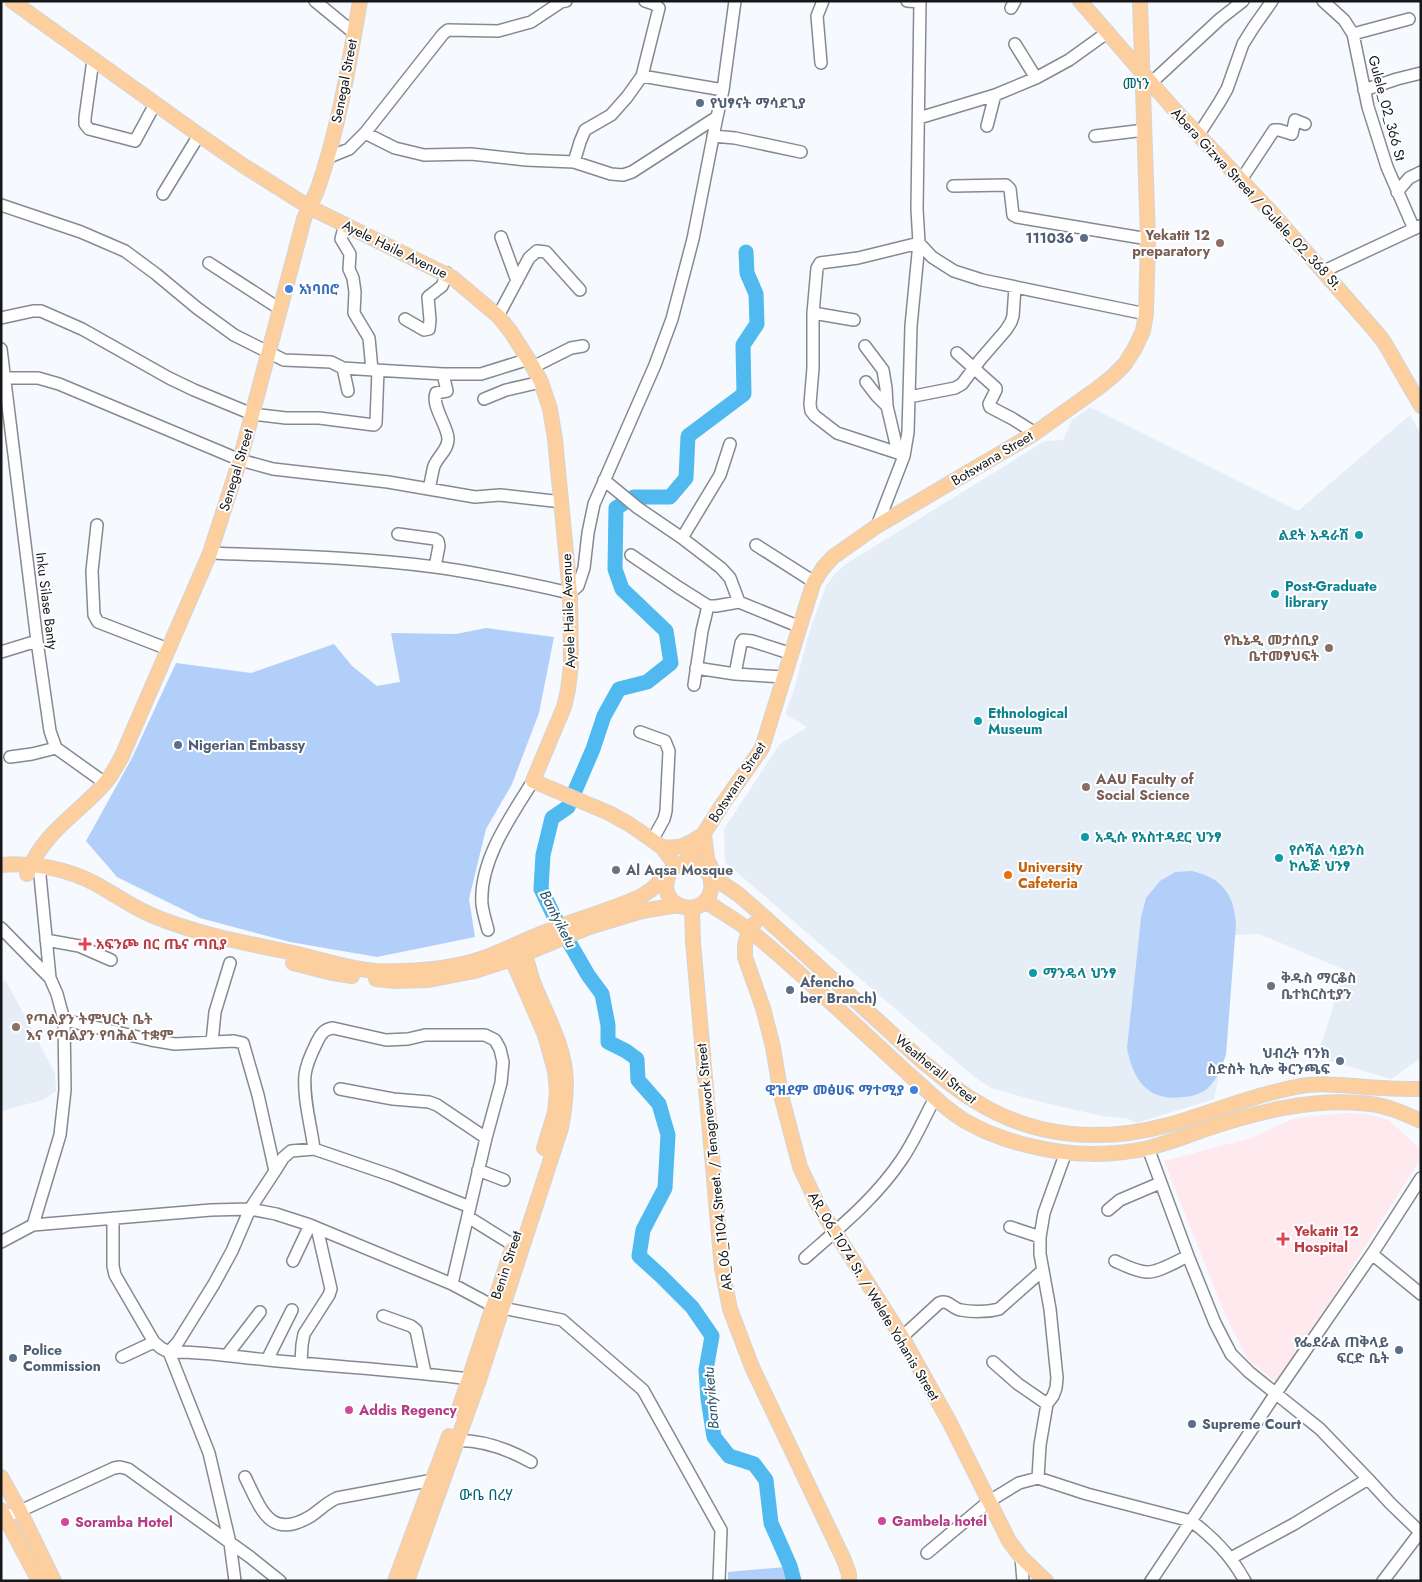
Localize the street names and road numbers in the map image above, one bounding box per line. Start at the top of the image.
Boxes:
street label: Senegal Street [326,37,362,125]
street label: Gulele_02_366 St [1363,53,1411,164]
street label: Abera Gizwa Street / Gulele_02_368 St. [1167,103,1347,295]
street label: Ayele Haile Avenue [339,215,451,283]
street label: Botswana Street [947,425,1037,490]
street label: Senegal Street [214,426,258,514]
street label: Inku Silase Banty [31,551,63,652]
street label: Ayele Haile Avenue [556,553,580,669]
street label: Botswana Street [703,737,771,826]
street label: Weatherall Street [891,1030,982,1109]
street label: AR_06_1104 Street. / Tenagnework Street [691,1042,737,1292]
street label: AR_06_1074 St. / Welete Yohanis Street [804,1188,945,1405]
street label: Benin Street [486,1228,527,1302]

